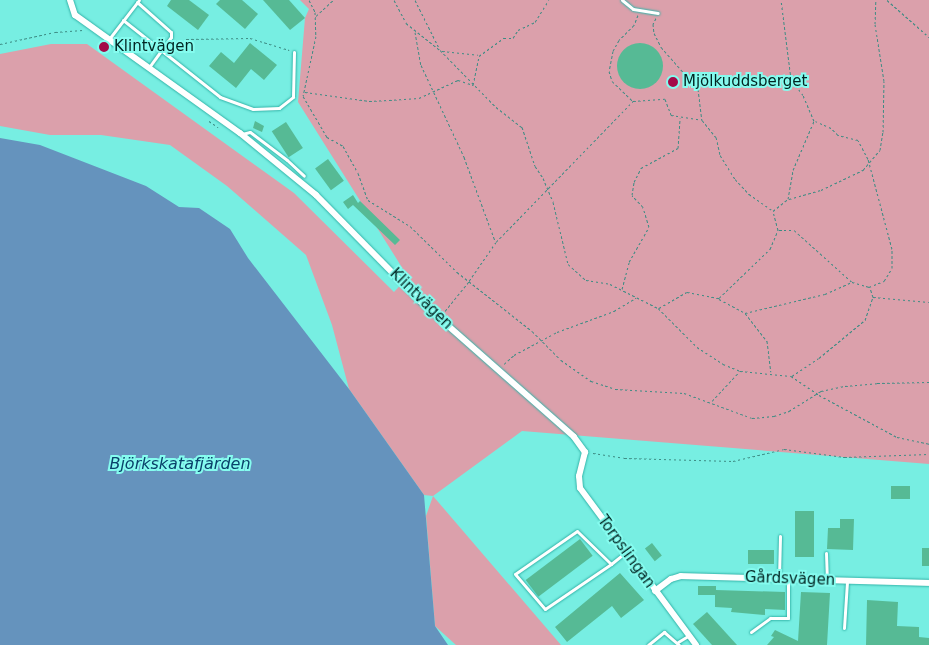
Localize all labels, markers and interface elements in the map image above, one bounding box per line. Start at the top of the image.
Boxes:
place label: Klintvägen [114,38,194,56]
marker: Klintvägen [98,41,110,53]
place label: Mjölkuddsberget [683,73,807,91]
marker: Mjölkuddsberget [667,76,679,88]
street label: Klintvägen [386,265,456,333]
water label: Björkskatafjärden [109,454,251,474]
street label: Torpslingan [594,512,658,592]
street label: Gårdsvägen [745,568,835,590]

